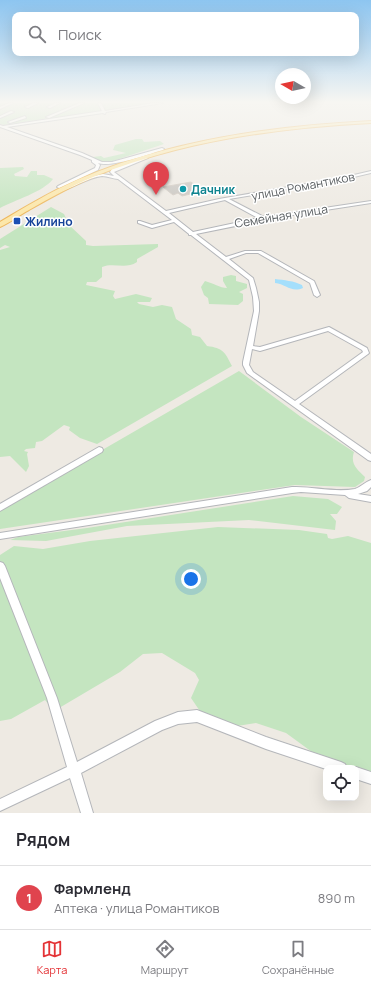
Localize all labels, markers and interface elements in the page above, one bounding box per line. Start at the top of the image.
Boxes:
search box [12,12,359,56]
icon: search [26,23,48,45]
text: Поиск [58,24,102,45]
north arrow [275,68,311,104]
pin: 1 [143,162,169,195]
street label: улица Романтиков [250,168,357,204]
place label: Дачник [191,181,236,198]
marker: Дачник [178,184,188,194]
street label: Семейная улица [233,200,329,232]
place label: Жилино [25,213,73,230]
marker: Жилино [12,216,22,226]
your location [181,569,201,589]
map controls [323,765,359,801]
button: locate [323,765,359,801]
text: Рядом [16,828,70,851]
text: Фармленд [54,878,131,899]
text: 1 [26,889,32,907]
text: 890 m [318,889,355,907]
text: Аптека · улица Романтиков [54,899,219,917]
tab: Карта [37,938,67,977]
tab: Маршрут [141,938,189,977]
tab: Сохранённые [262,938,334,977]

